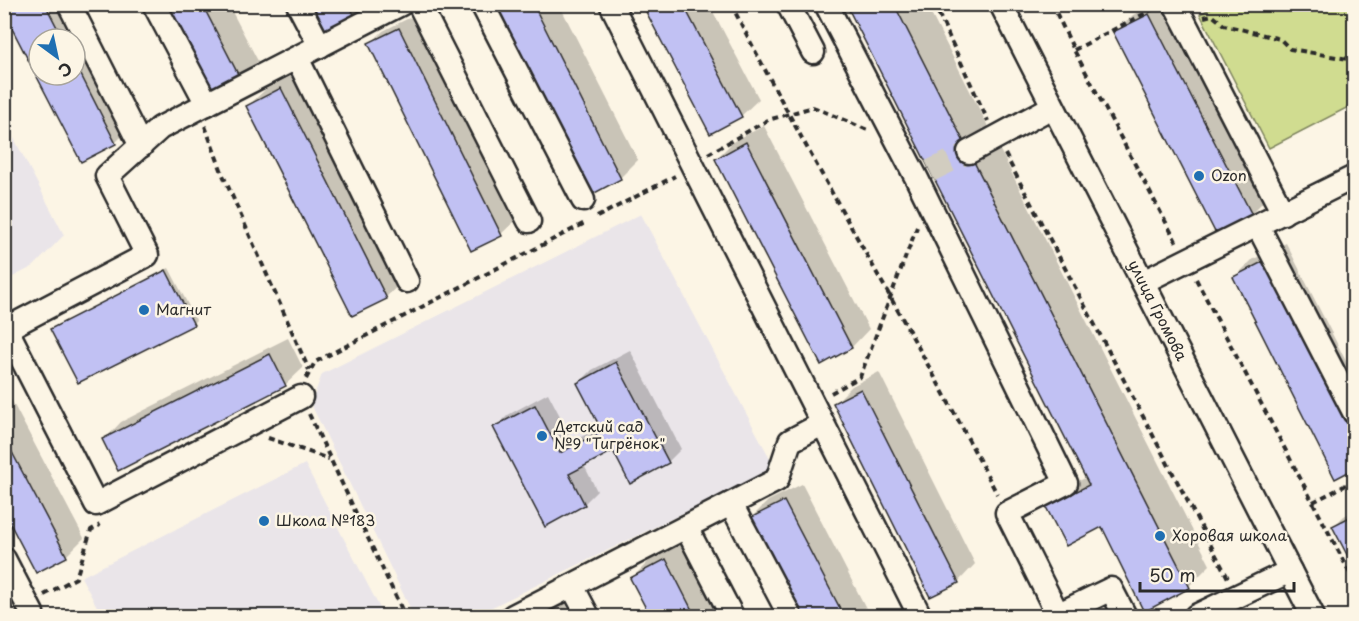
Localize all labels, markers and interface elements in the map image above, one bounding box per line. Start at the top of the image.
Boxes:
north arrow [27,27,87,87]
text: С [54,57,77,84]
place label: Ozon [1211,163,1247,186]
marker: Ozon [1192,169,1206,183]
street label: улица Громова [1123,255,1194,365]
place label: Магнит [156,297,211,320]
marker: Магнит [137,303,151,317]
place label: Детский сад №9 "Тигрёнок" [553,414,665,454]
marker: Детский сад №9 "Тигрёнок" [535,429,549,443]
place label: Школа №183 [276,508,375,531]
marker: Школа №183 [257,514,271,528]
place label: Хоровая школа [1172,523,1287,546]
marker: Хоровая школа [1153,529,1167,543]
scale bar [1140,555,1294,593]
text: 50 m [1149,561,1196,588]

